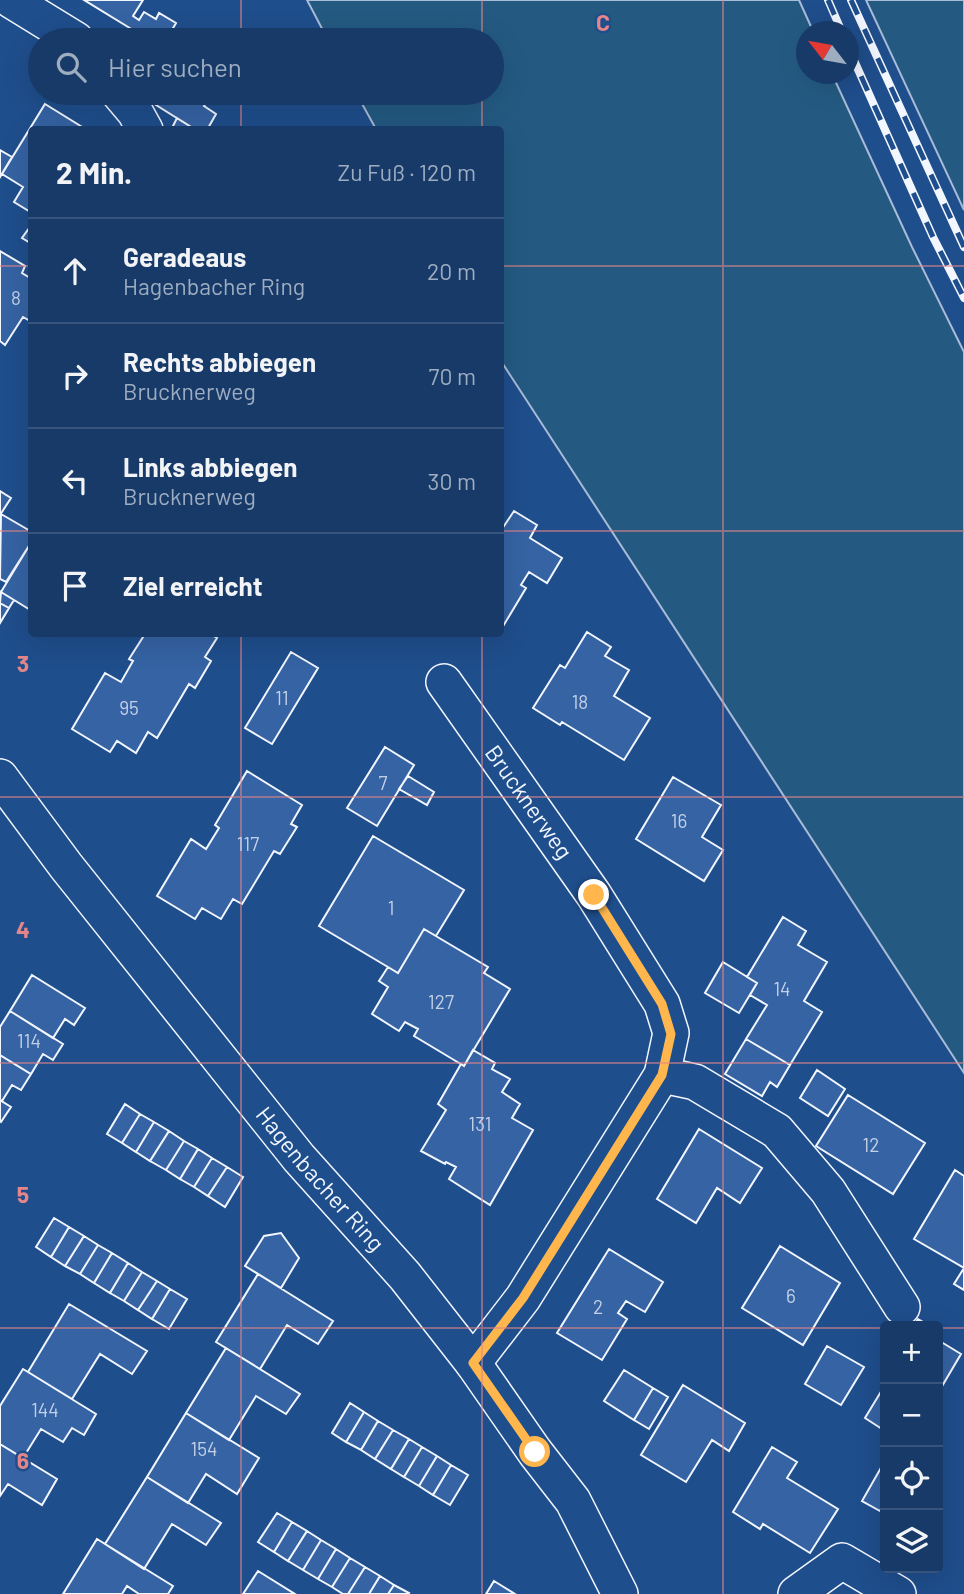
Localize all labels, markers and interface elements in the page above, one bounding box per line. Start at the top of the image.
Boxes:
text: C [596,8,610,36]
north arrow [796,21,859,84]
search box [28,28,504,105]
icon: search [52,48,90,86]
text: Hier suchen [108,51,242,82]
text: 2 Min. [56,154,132,190]
text: Zu Fuß · 120 m [338,158,476,186]
text: Geradeaus [123,241,246,272]
icon: ahead [56,252,94,290]
text: 20 m [427,257,476,285]
text: Hagenbacher Ring [123,272,305,300]
house number: 8 [11,286,21,309]
text: Rechts abbiegen [123,346,316,377]
icon: right [56,357,94,395]
text: 70 m [429,362,476,390]
text: Brucknerweg [123,377,256,405]
text: Links abbiegen [123,451,297,482]
icon: left [56,462,94,500]
text: 30 m [428,467,476,495]
text: Brucknerweg [123,482,256,510]
icon: arrive [56,567,94,605]
text: Ziel erreicht [123,570,263,601]
text: 3 [17,649,29,677]
house number: 11 [275,686,289,709]
house number: 18 [572,690,588,713]
house number: 95 [119,696,139,719]
street label: Brucknerweg [480,739,579,864]
house number: 7 [379,771,388,794]
house number: 16 [671,809,687,832]
house number: 117 [237,832,259,855]
route end [578,879,609,910]
house number: 1 [388,896,394,919]
text: 4 [16,915,30,943]
house number: 14 [773,977,791,1000]
house number: 127 [428,990,454,1013]
house number: 114 [17,1029,41,1052]
street label: Hagenbacher Ring [250,1101,391,1257]
house number: 131 [469,1112,491,1135]
house number: 12 [863,1133,879,1156]
text: 5 [17,1180,29,1208]
house number: 6 [786,1284,796,1307]
house number: 2 [593,1295,603,1318]
map controls [880,1321,943,1573]
button: + [880,1321,943,1384]
button: − [880,1384,943,1447]
house number: 144 [31,1398,59,1421]
route start [519,1436,550,1467]
house number: 154 [191,1437,217,1460]
text: 6 [17,1446,29,1474]
button: locate [880,1447,943,1510]
button: layers [880,1510,943,1573]

